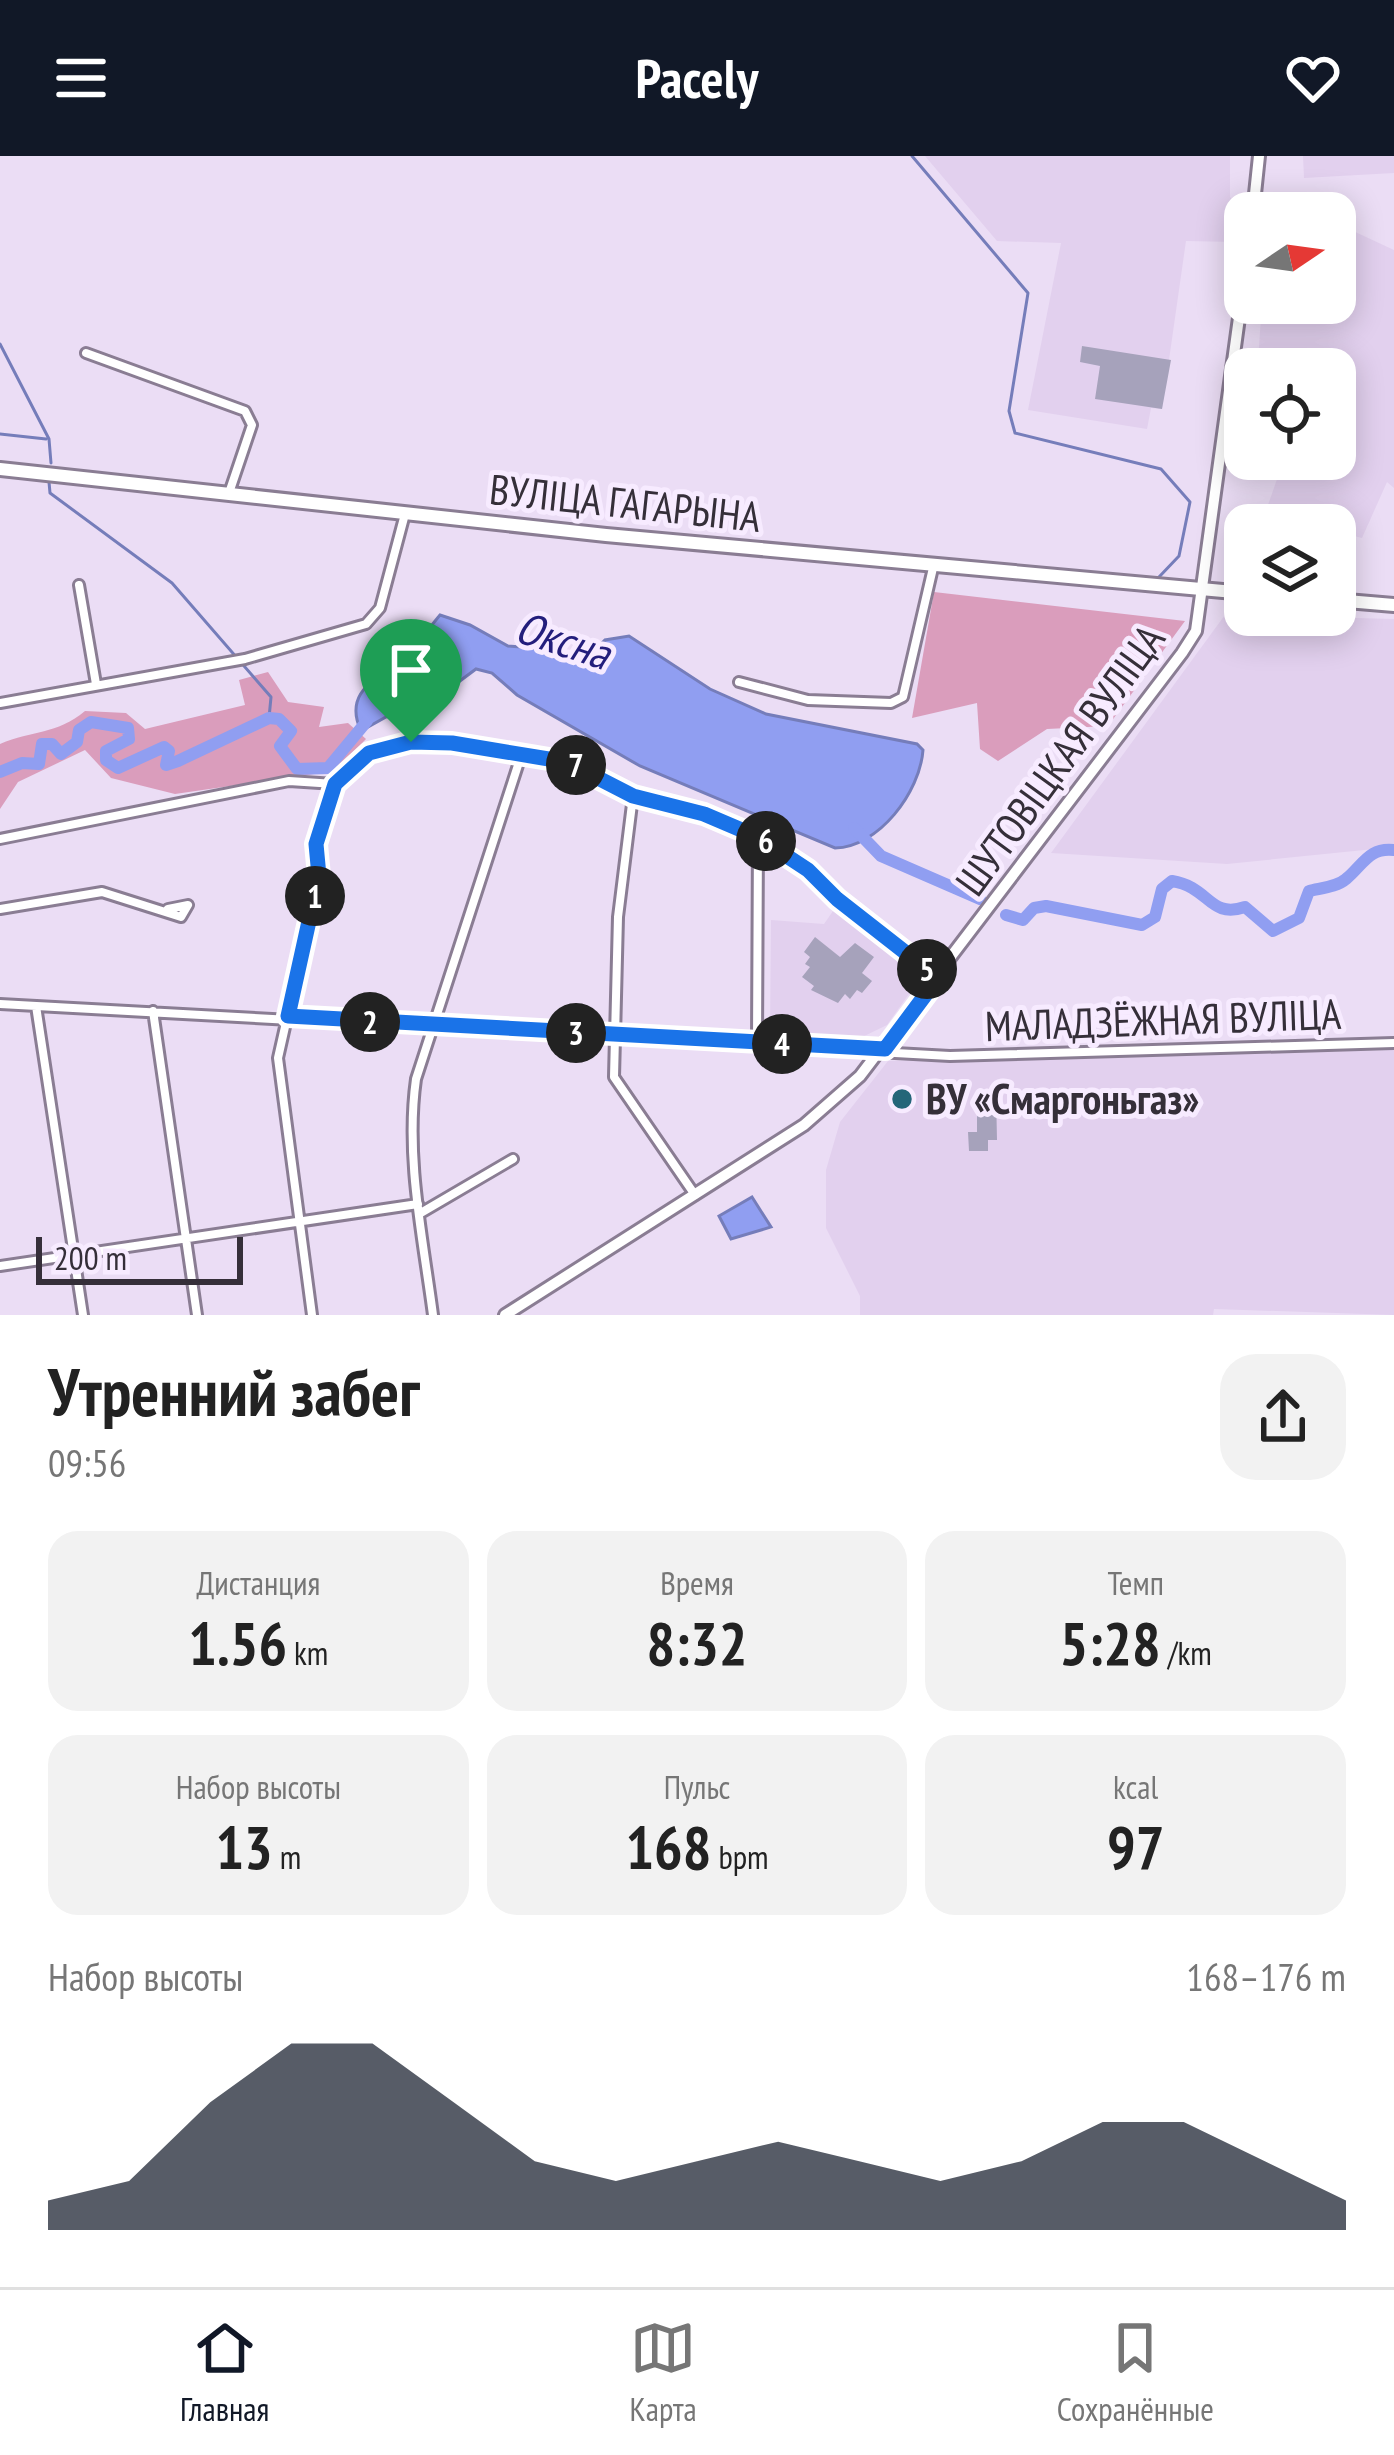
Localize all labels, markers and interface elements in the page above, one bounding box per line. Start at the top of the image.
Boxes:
text: Pacely [636,43,758,113]
icon: menu [48,45,114,111]
icon: heart [1280,45,1346,111]
north arrow [1224,192,1356,324]
map controls [1224,192,1356,636]
button: locate [1224,348,1356,480]
street label: ВУЛІЦА ГАГАРЫНА [487,461,763,544]
button: layers [1224,504,1356,636]
water label: Оксна [509,597,619,682]
street label: ШУТОВІЦКАЯ ВУЛІЦА [943,613,1176,906]
pin [360,619,462,742]
icon: arrive [378,637,444,703]
pin: 7 [546,735,606,795]
text: 7 [568,743,584,786]
pin: 6 [736,811,796,871]
text: 6 [758,819,774,862]
pin: 1 [285,866,345,926]
text: 1 [307,874,323,917]
pin: 5 [897,939,957,999]
text: 5 [919,947,935,990]
street label: МАЛАДЗЁЖНАЯ ВУЛІЦА [984,986,1342,1053]
pin: 2 [340,992,400,1052]
text: 2 [362,1000,378,1043]
pin: 3 [546,1003,606,1063]
text: 3 [568,1011,584,1054]
pin: 4 [752,1014,812,1074]
text: 4 [774,1022,790,1065]
place label: ВУ «Смаргоньгаз» [926,1071,1199,1126]
marker: ВУ «Смаргоньгаз» [889,1086,915,1112]
scale bar [36,1231,243,1284]
text: 200 m [54,1236,127,1279]
text: Утренний забег [48,1349,420,1434]
button: share [1220,1354,1346,1480]
text: 09:56 [48,1437,126,1488]
text: Дистанция [196,1561,320,1604]
text: Время [660,1561,734,1604]
text: Темп [1107,1561,1164,1604]
text: 1.56 [188,1604,287,1682]
text: 8:32 [646,1604,748,1682]
text: 5:28 [1060,1604,1161,1682]
text: km [287,1631,328,1674]
text: /km [1161,1631,1212,1674]
text: Набор высоты [176,1765,341,1808]
text: Пульс [664,1765,730,1808]
text: kcal [1113,1765,1158,1808]
text: 13 [215,1808,273,1886]
text: 168 [625,1808,711,1886]
text: 97 [1107,1808,1164,1886]
text: m [273,1835,301,1878]
text: bpm [711,1835,769,1878]
text: Набор высоты [48,1951,243,2002]
text: 168–176 m [1186,1951,1346,2002]
tab: Главная [180,2315,269,2430]
tab: Карта [629,2315,697,2430]
tab: Сохранённые [1057,2315,1214,2430]

